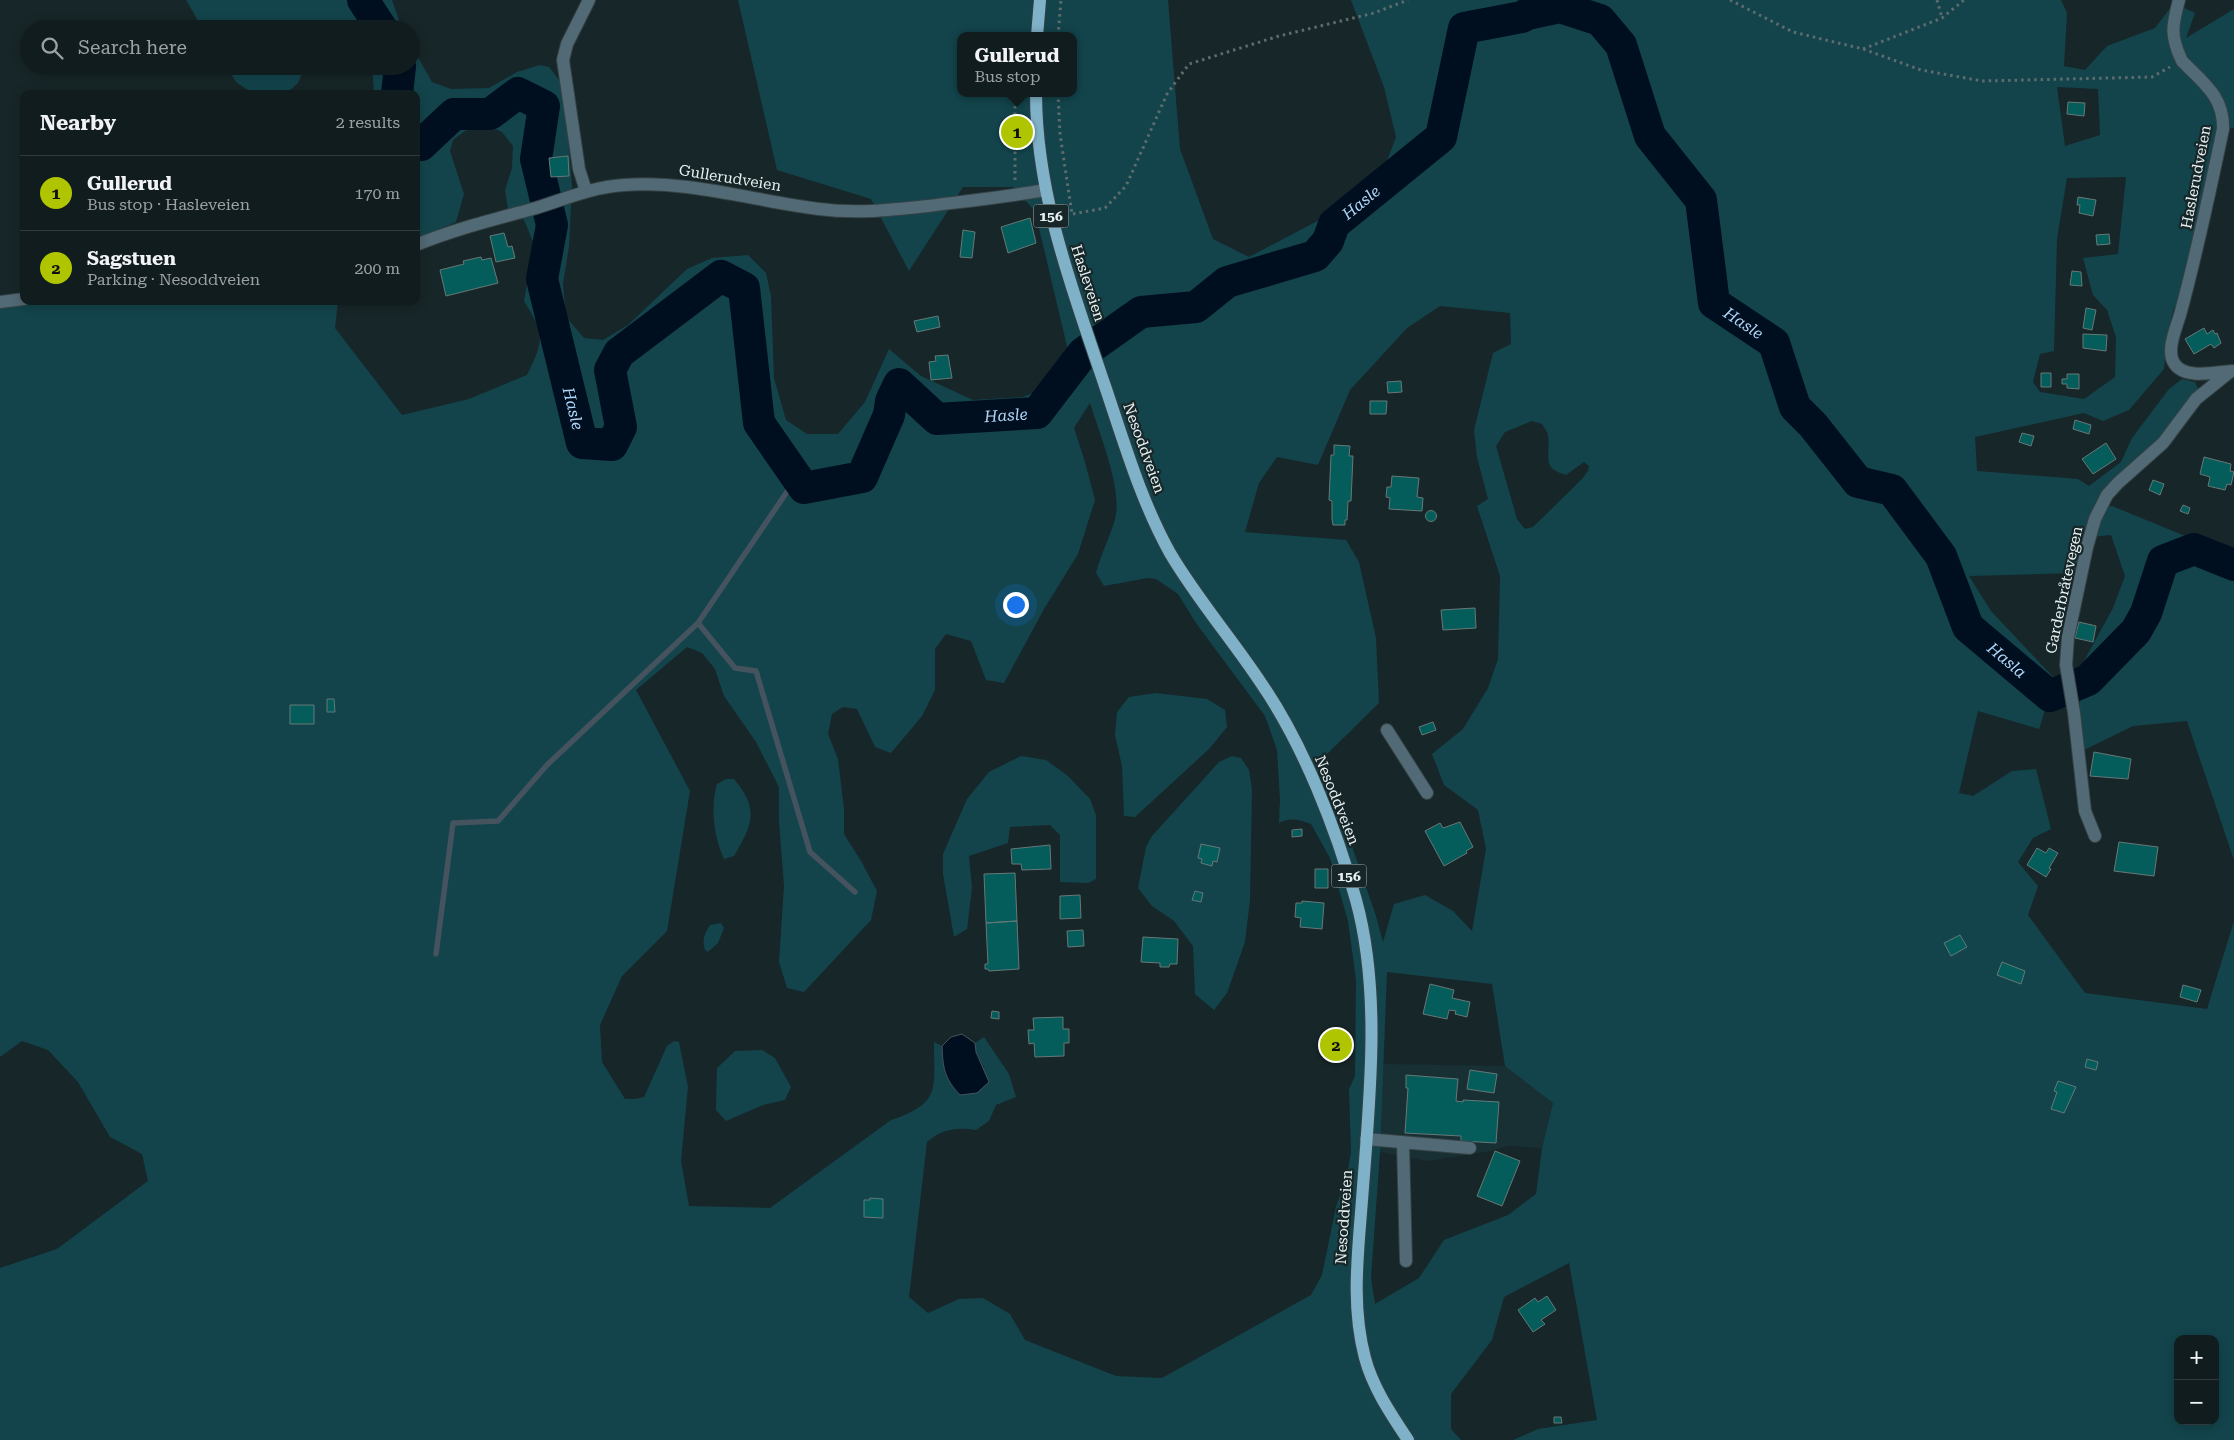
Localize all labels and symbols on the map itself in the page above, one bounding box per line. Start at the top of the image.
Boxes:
pin: 1 [1001,113,1033,151]
street label: Haslerudveien [2177,123,2215,230]
street label: Gullerudveien [678,161,783,195]
water label: Hasle [1337,182,1384,224]
road number: 156 [1034,205,1068,228]
street label: Hasleveien [1067,242,1109,324]
water label: Hasle [1719,303,1767,343]
water label: Hasle [558,384,587,432]
street label: Nesoddveien [1119,400,1169,496]
water label: Hasle [983,405,1028,426]
street label: Garderbråtevegen [2042,524,2086,655]
your location [1003,592,1029,618]
water label: Hasla [1983,638,2030,682]
street label: Nesoddveien [1311,753,1363,848]
road number: 156 [1332,864,1366,888]
pin: 2 [1320,1026,1352,1064]
street label: Nesoddveien [1332,1169,1356,1265]

